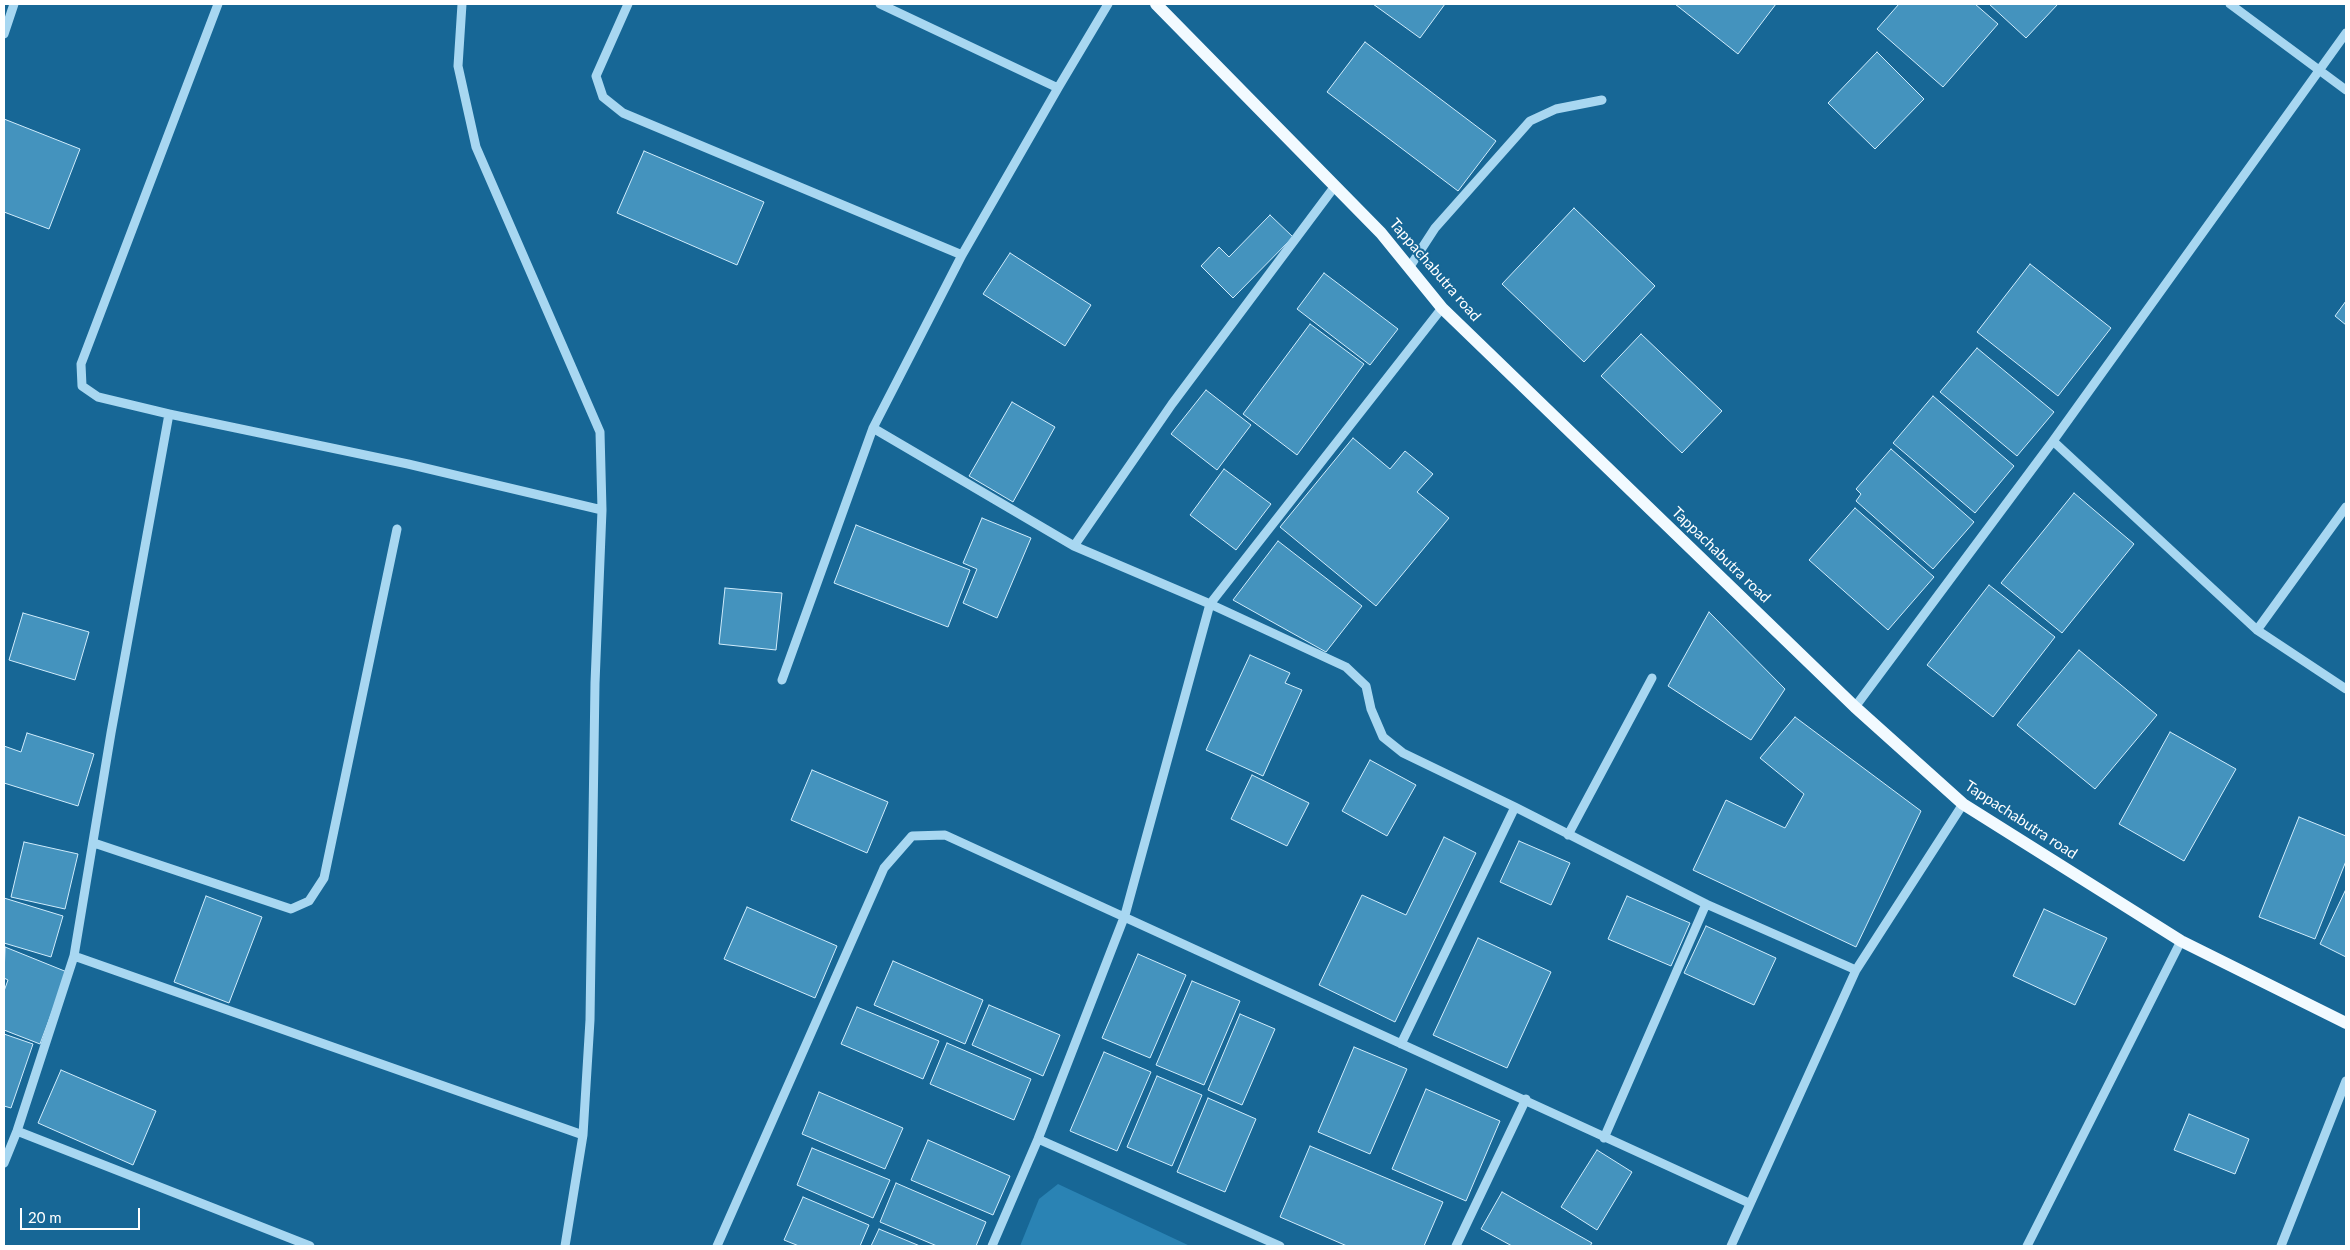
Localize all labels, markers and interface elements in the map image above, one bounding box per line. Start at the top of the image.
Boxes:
street label: Tappachabutra road [1386,215,1484,325]
street label: Tappachabutra road [1668,503,1774,607]
street label: Tappachabutra road [1962,777,2080,863]
scale bar [22,1198,142,1230]
text: 20 m [28,1208,62,1226]

